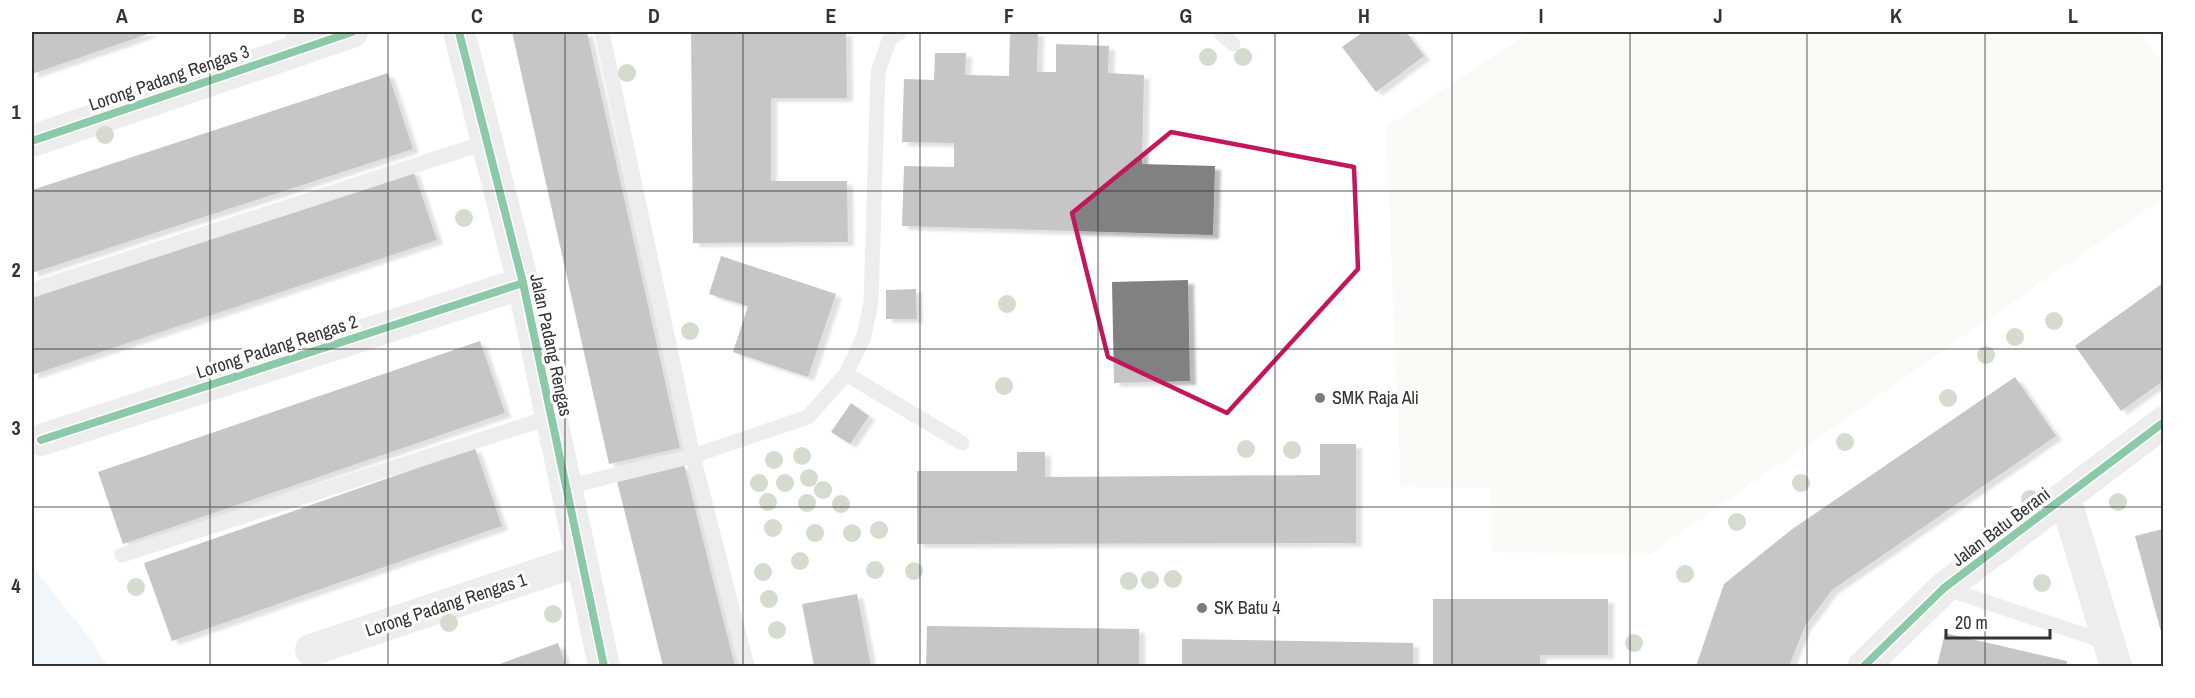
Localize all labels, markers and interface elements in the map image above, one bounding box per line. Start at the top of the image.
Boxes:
text: A [116,2,128,29]
text: B [293,2,305,29]
text: C [471,2,483,29]
text: D [648,2,660,29]
text: E [826,2,837,29]
text: F [1004,2,1014,29]
text: G [1180,2,1192,29]
text: H [1358,2,1370,29]
text: I [1539,2,1543,29]
text: J [1713,2,1723,29]
text: K [1890,2,1902,29]
text: L [2068,2,2078,29]
street label: Lorong Padang Rengas 3 [85,38,252,117]
text: 1 [11,98,21,125]
text: 2 [11,256,21,283]
street label: Jalan Padang Rengas [524,271,579,419]
street label: Lorong Padang Rengas 2 [193,309,361,384]
place label: SMK Raja Ali [1332,385,1419,410]
marker: SMK Raja Ali [1313,391,1327,405]
text: 3 [11,414,21,441]
street label: Jalan Batu Berani [1946,481,2055,572]
street label: Lorong Padang Rengas 1 [362,566,530,642]
text: 4 [11,572,21,599]
place label: SK Batu 4 [1214,595,1280,620]
marker: SK Batu 4 [1195,601,1209,615]
scale bar [1946,602,2050,640]
text: 20 m [1955,610,1988,635]

